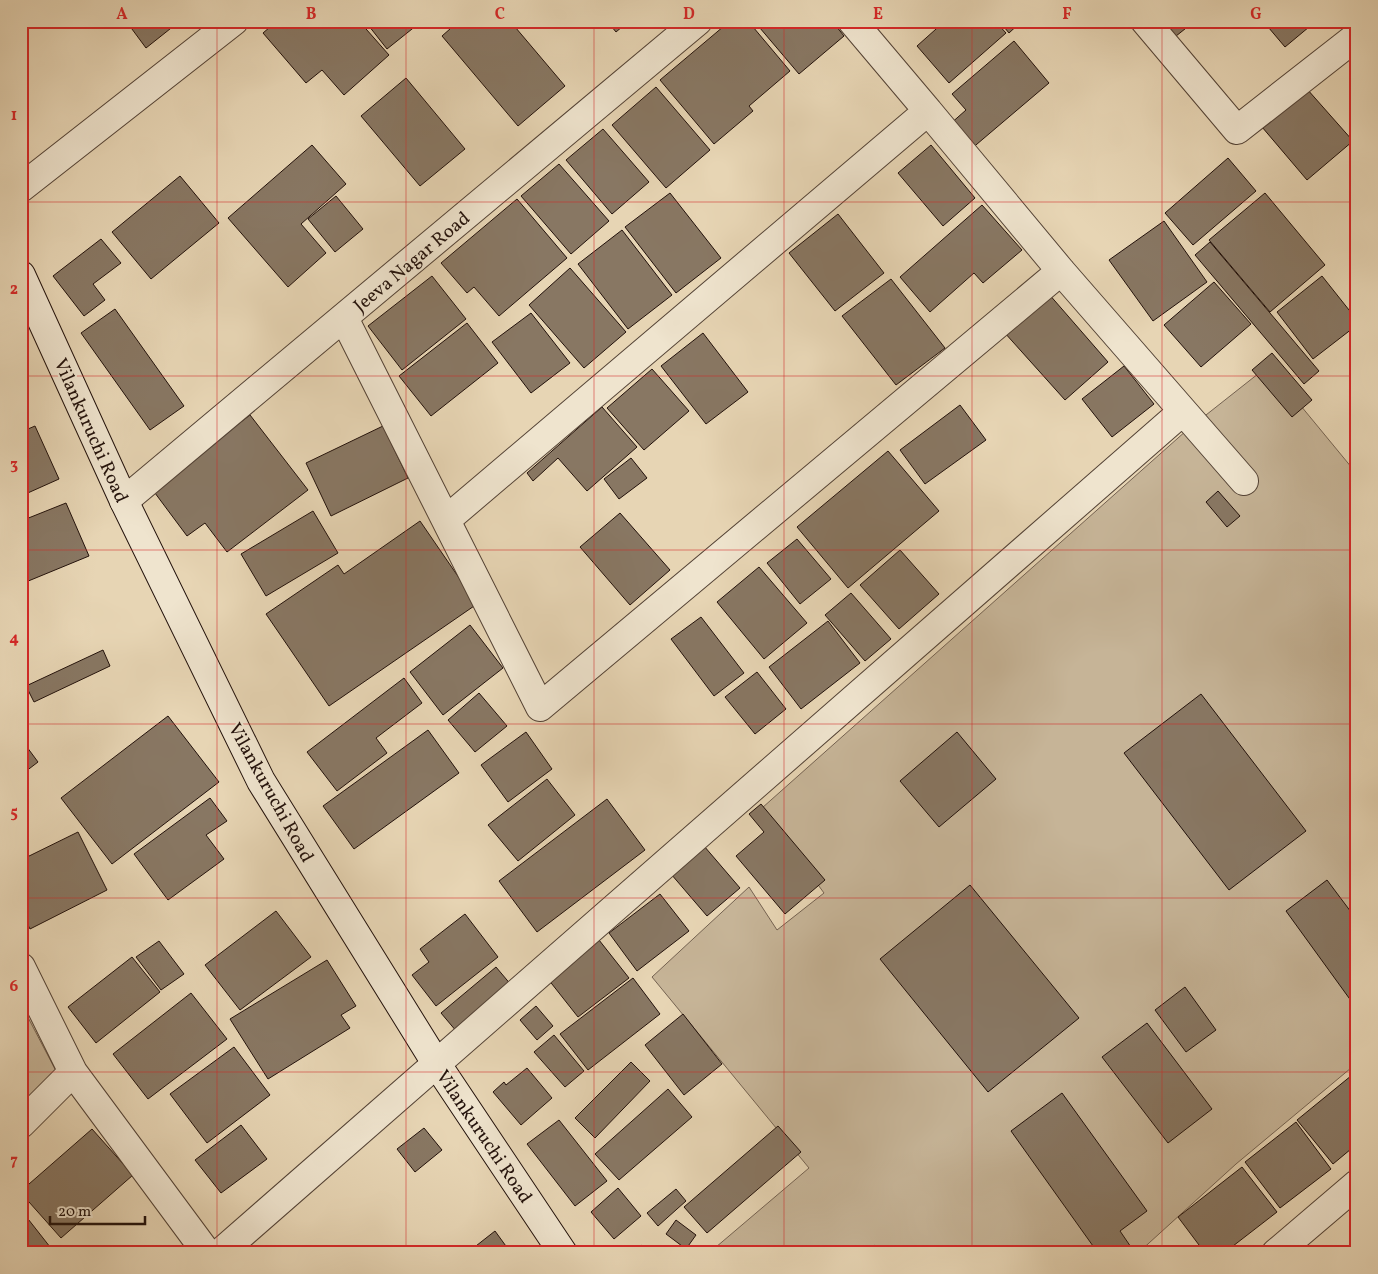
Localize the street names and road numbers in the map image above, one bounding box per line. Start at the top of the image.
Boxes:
street label: Jeeva Nagar Road [348,206,476,319]
street label: Vilankuruchi Road [47,354,134,507]
street label: Vilankuruchi Road [221,719,319,867]
street label: Vilankuruchi Road [429,1065,538,1209]

